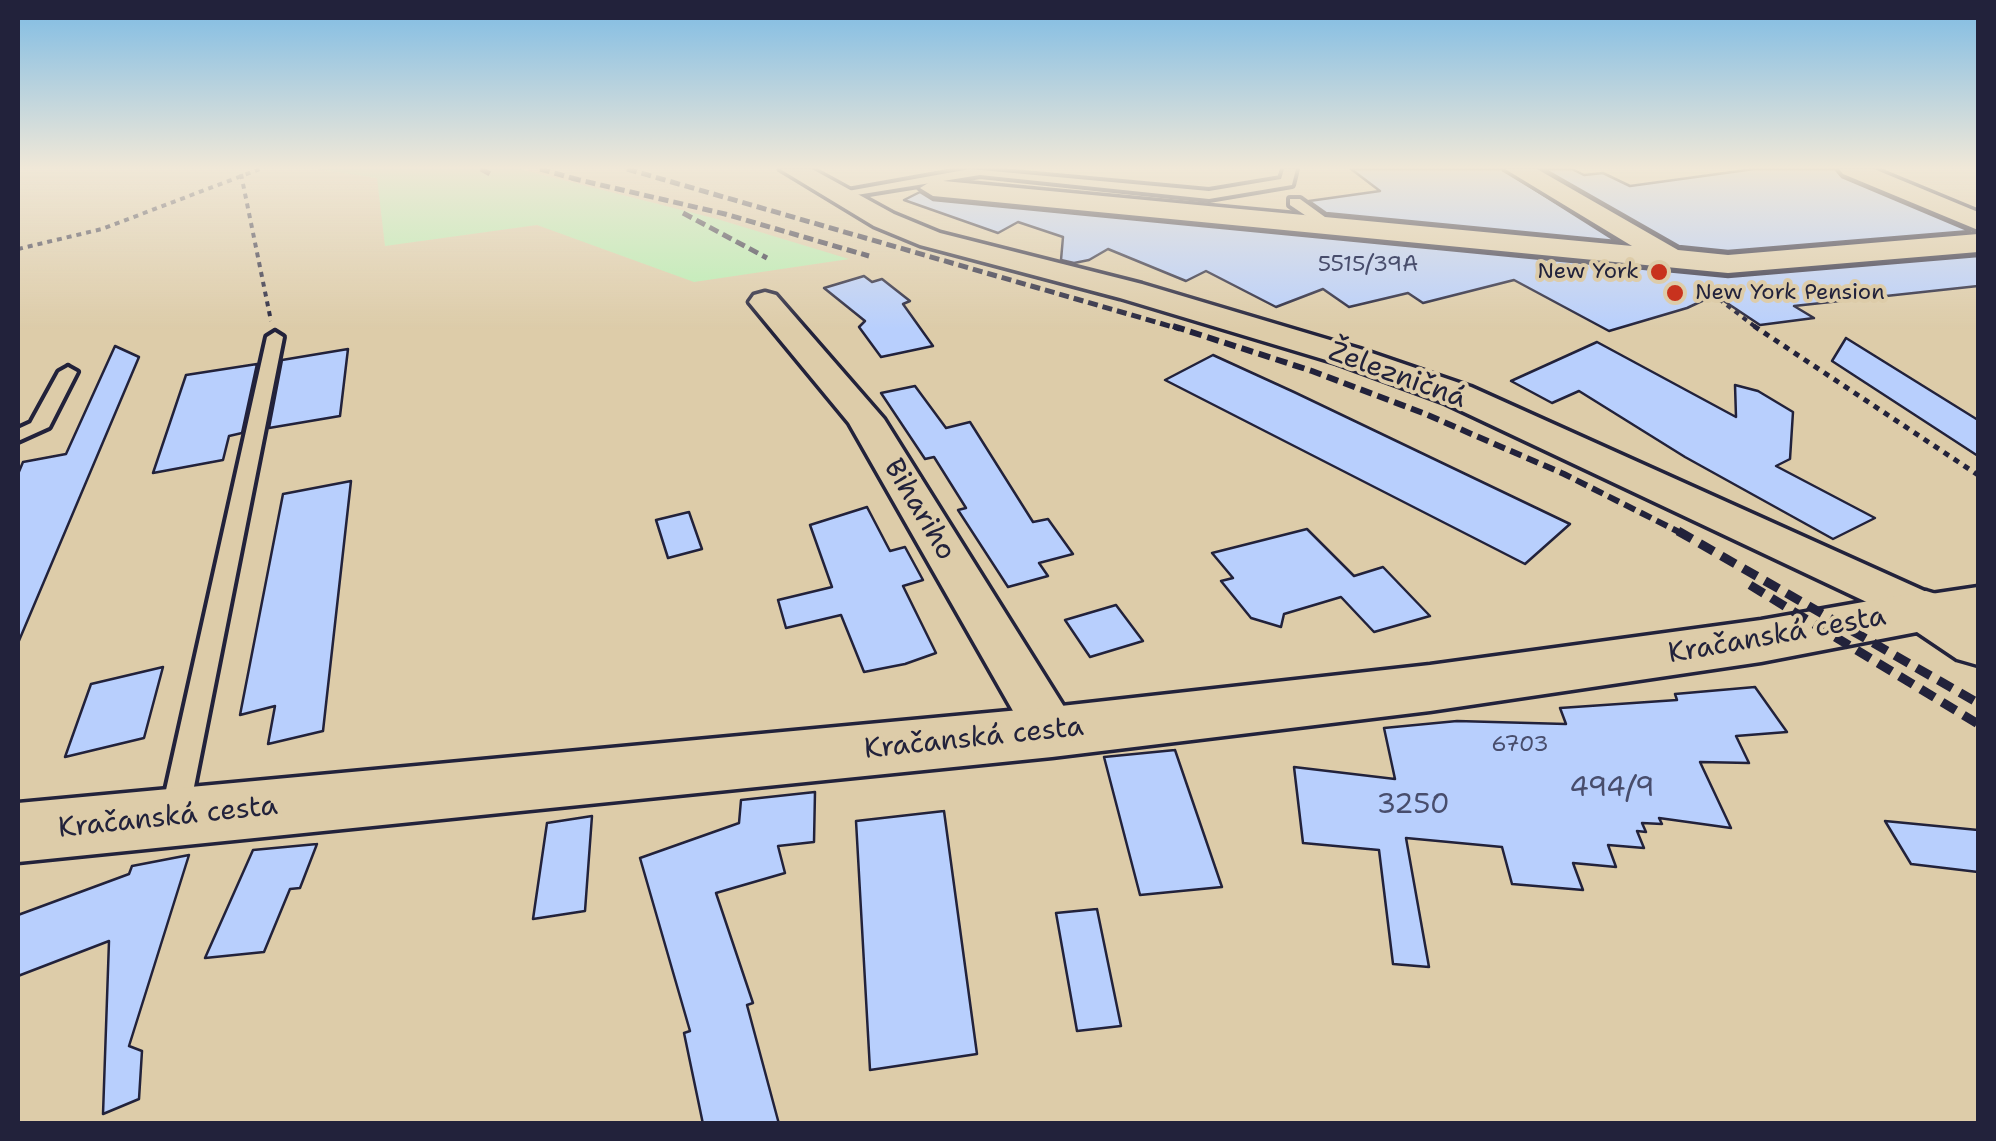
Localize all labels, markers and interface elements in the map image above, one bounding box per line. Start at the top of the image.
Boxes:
house number: 5515/39A [1318,252,1418,278]
place label: New York [1537,259,1639,285]
marker: New York [1648,261,1670,283]
place label: New York Pension [1695,280,1885,306]
marker: New York Pension [1664,282,1686,304]
street label: Železničná [1324,336,1470,416]
street label: Bihariho [876,453,962,567]
street label: Kračanská cesta [1665,600,1889,672]
street label: Kračanská cesta [863,711,1085,767]
house number: 6703 [1491,732,1549,758]
house number: 494/9 [1569,772,1655,806]
house number: 3250 [1376,789,1450,823]
street label: Kračanská cesta [57,790,279,846]

